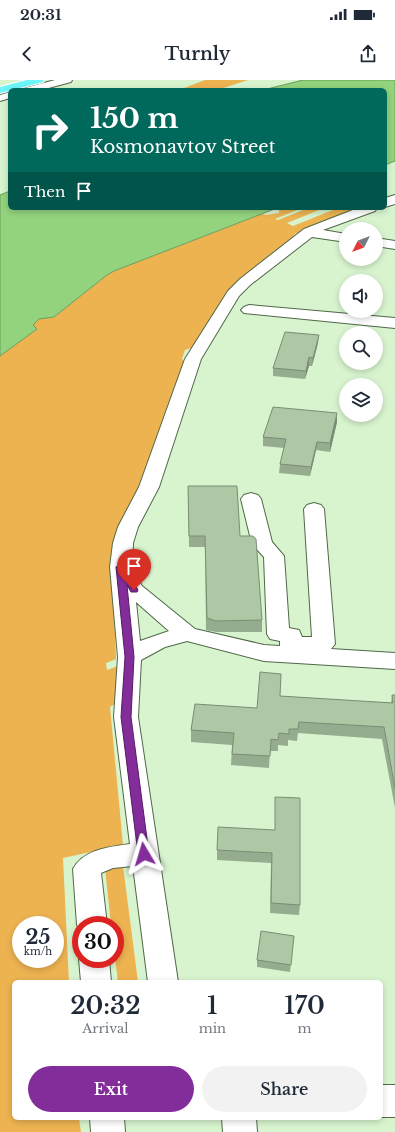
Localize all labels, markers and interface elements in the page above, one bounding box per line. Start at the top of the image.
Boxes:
text: 20:31 [20,5,61,24]
icon: back [16,43,38,65]
text: Turnly [165,43,230,65]
icon: share [357,43,379,65]
text: 150 m [90,101,178,136]
icon: right [24,104,76,156]
text: Kosmonavtov Street [90,136,276,158]
icon: arrive [73,180,95,202]
text: Then [24,182,65,201]
north arrow [339,222,383,266]
map controls [339,222,383,422]
button: sound [339,274,383,318]
button: search [339,326,383,370]
button: layers [339,378,383,422]
pin [117,549,151,590]
icon: arrive [123,555,145,577]
position arrow [123,833,165,875]
speed limit sign: 30 [72,916,124,968]
text: 25 [26,925,50,949]
text: km/h [24,945,52,958]
text: 20:32 [70,991,141,1020]
text: 1 [207,991,218,1020]
text: 170 [284,991,325,1020]
text: Arrival [82,1020,128,1037]
text: min [199,1020,226,1037]
text: m [298,1020,311,1037]
button: Exit [28,1066,194,1112]
button: Share [202,1066,367,1112]

